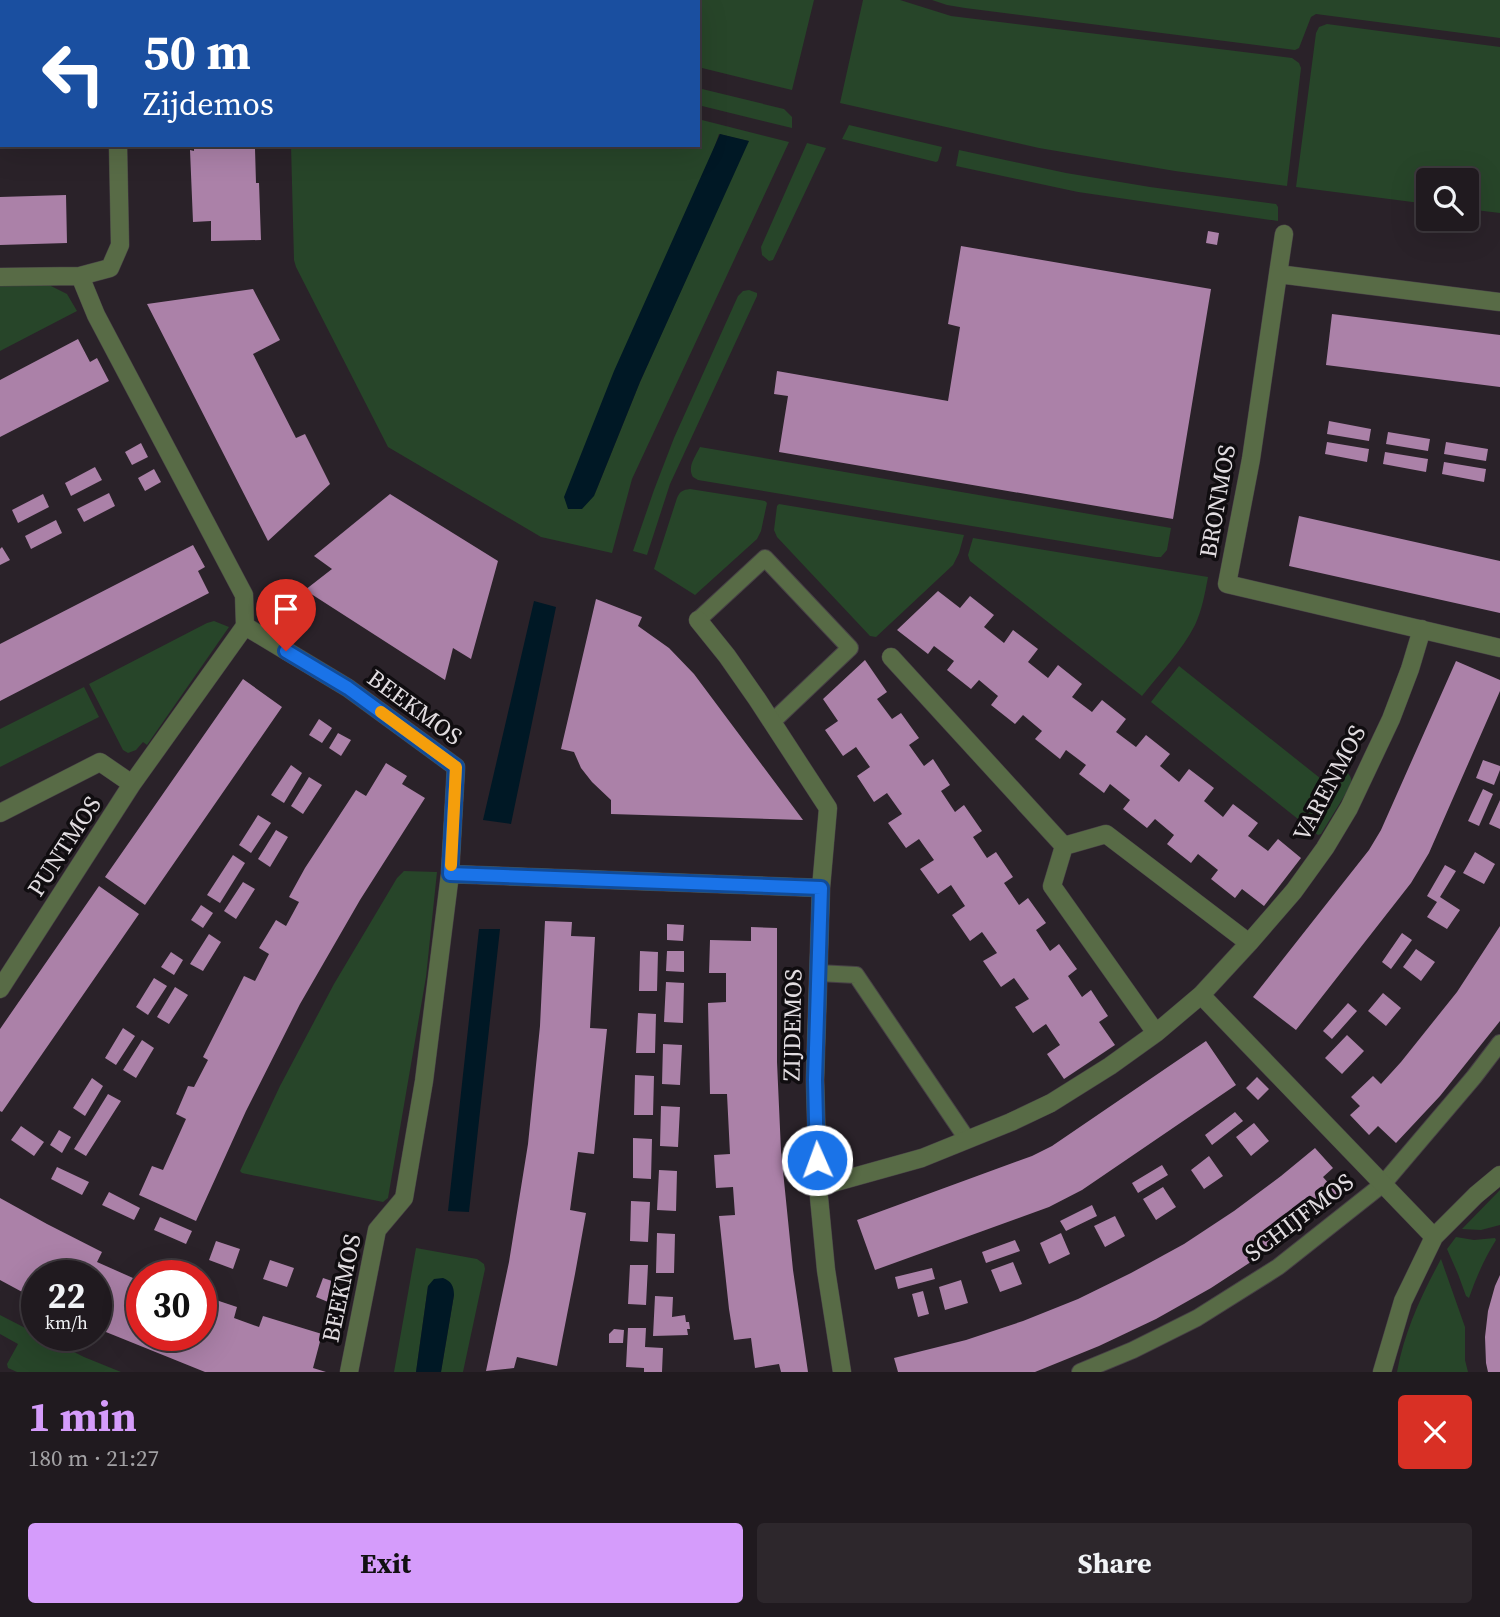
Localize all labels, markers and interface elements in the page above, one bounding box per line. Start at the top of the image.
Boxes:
text: 50 m [143,18,251,85]
icon: left [28,28,119,119]
text: Zijdemos [143,82,274,126]
map controls [1416,168,1479,231]
button: search [1416,168,1479,231]
street label: BRONMOS [1191,442,1243,560]
pin [256,579,316,651]
icon: arrive [267,590,305,628]
street label: BEEKMOS [361,661,469,753]
street label: VARENMOS [1285,719,1373,847]
street label: PUNTMOS [19,789,109,903]
street label: ZIJDEMOS [775,969,809,1081]
position arrow [780,1123,854,1197]
street label: SCHIJFMOS [1238,1165,1360,1269]
street label: BEEKMOS [313,1231,369,1345]
speed limit sign: 30 [126,1260,217,1351]
text: 22 [48,1272,85,1320]
text: km/h [45,1310,88,1335]
text: 1 min [28,1387,137,1445]
button: close [1398,1395,1472,1469]
text: 180 m · 21:27 [28,1442,159,1474]
button: Exit [28,1523,743,1603]
button: Share [757,1523,1472,1603]

